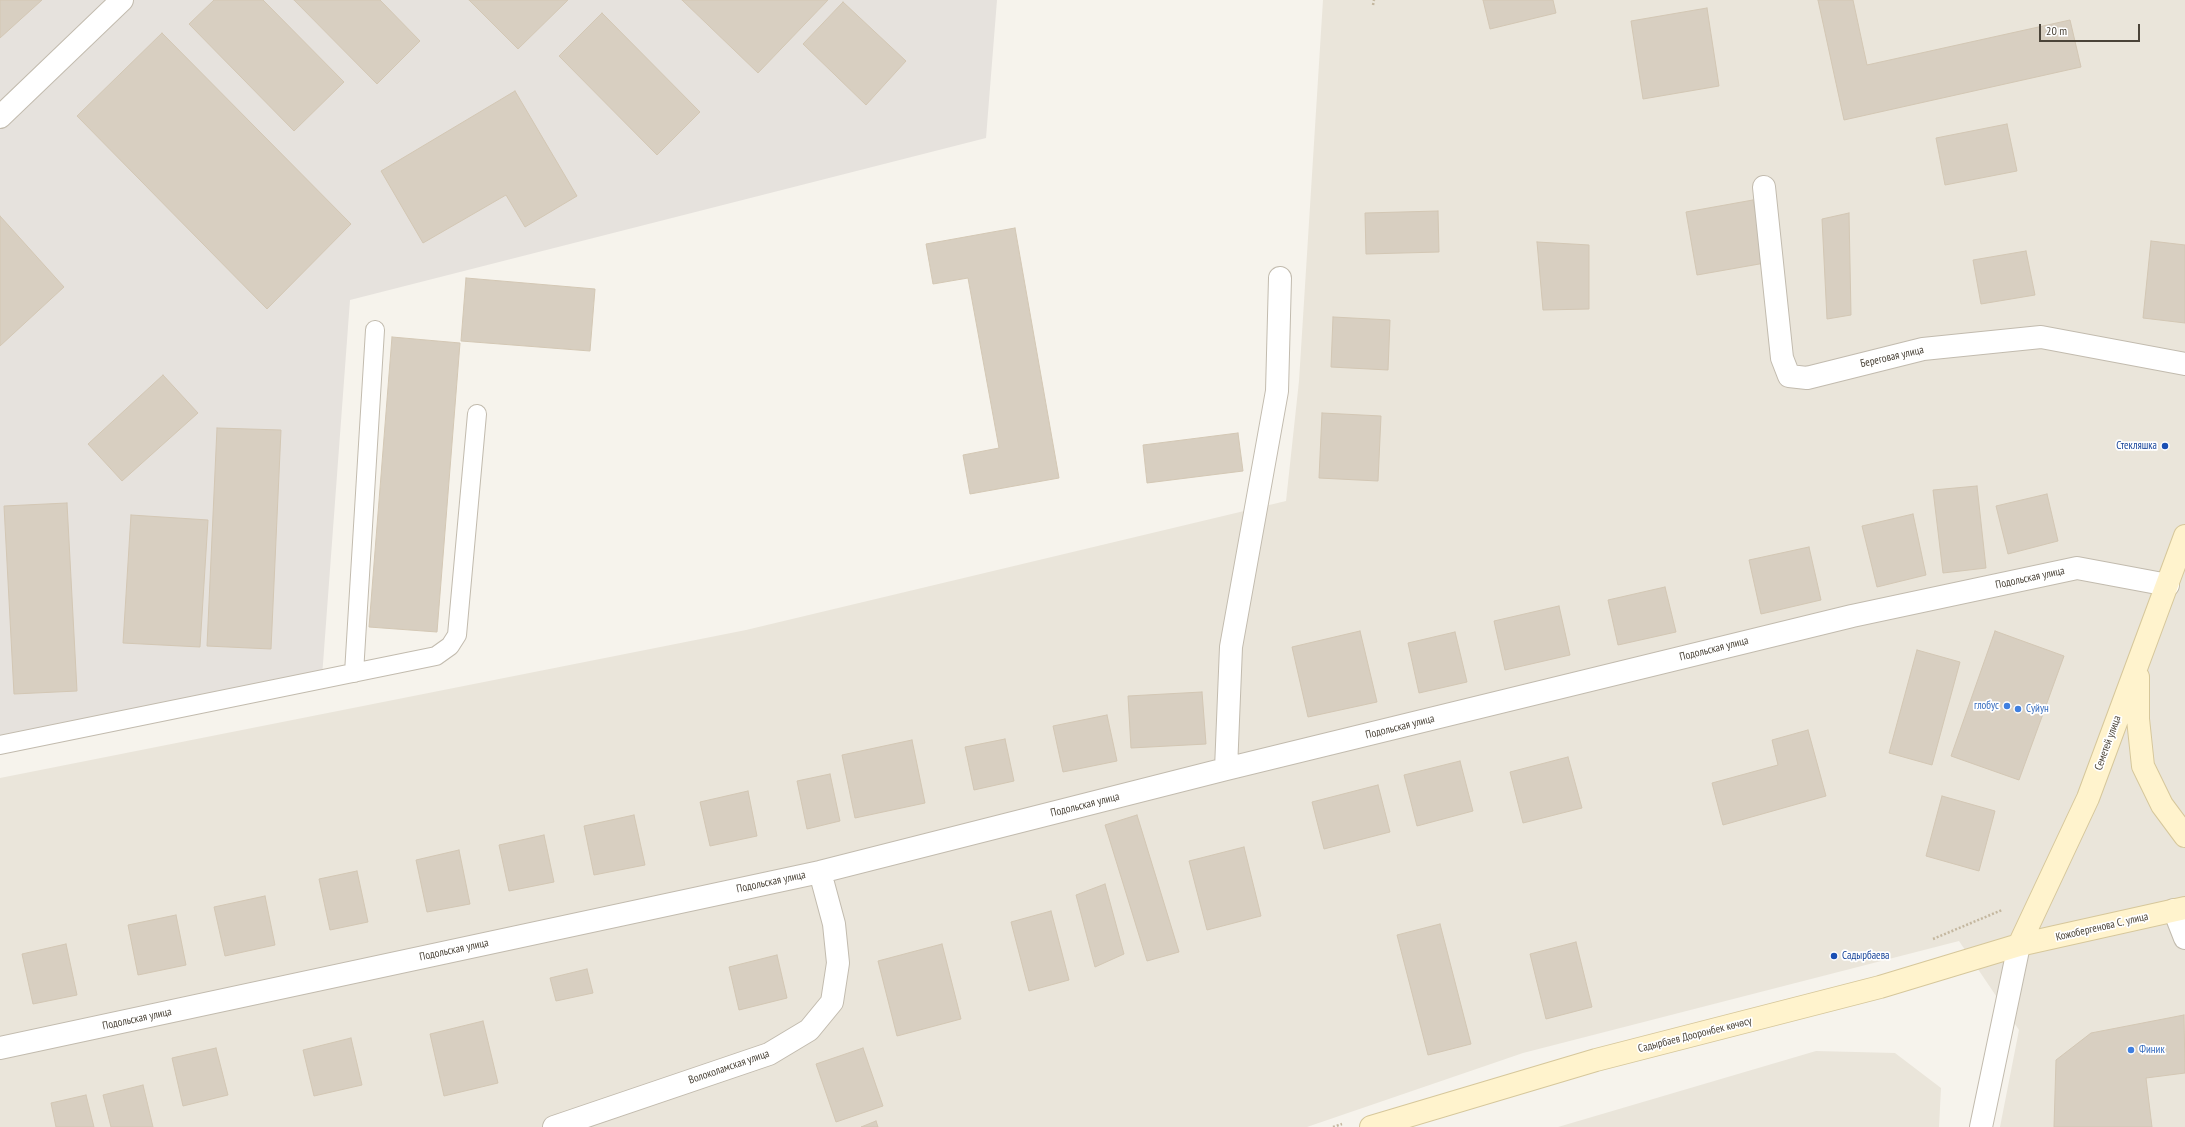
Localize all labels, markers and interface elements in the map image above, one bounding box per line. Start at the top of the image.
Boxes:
scale bar [2041,16,2142,42]
text: 20 m [2046,23,2067,38]
street label: Береговая улица [1859,343,1925,371]
place label: Стекляшка [2116,439,2157,453]
marker: Стекляшка [2160,441,2170,451]
street label: Подольская улица [1994,564,2066,592]
street label: Подольская улица [1678,634,1750,664]
place label: глобус [1974,699,1999,713]
marker: глобус [2002,701,2012,711]
place label: Суйун [2026,702,2049,716]
marker: Суйун [2013,704,2023,714]
street label: Подольская улица [1364,712,1436,742]
street label: Семетей улица [2092,714,2124,772]
street label: Подольская улица [1049,790,1121,820]
street label: Подольская улица [735,868,807,896]
street label: Кожобергенова С. улица [2054,910,2150,944]
street label: Подольская улица [418,936,490,964]
place label: Садырбаева [1842,949,1889,963]
marker: Садырбаева [1829,951,1839,961]
street label: Подольская улица [101,1005,173,1033]
street label: Садырбаев Дооронбек көчөсү [1637,1014,1753,1056]
place label: Финик [2139,1043,2165,1057]
marker: Финик [2126,1045,2136,1055]
street label: Волоколамская улица [687,1047,771,1087]

